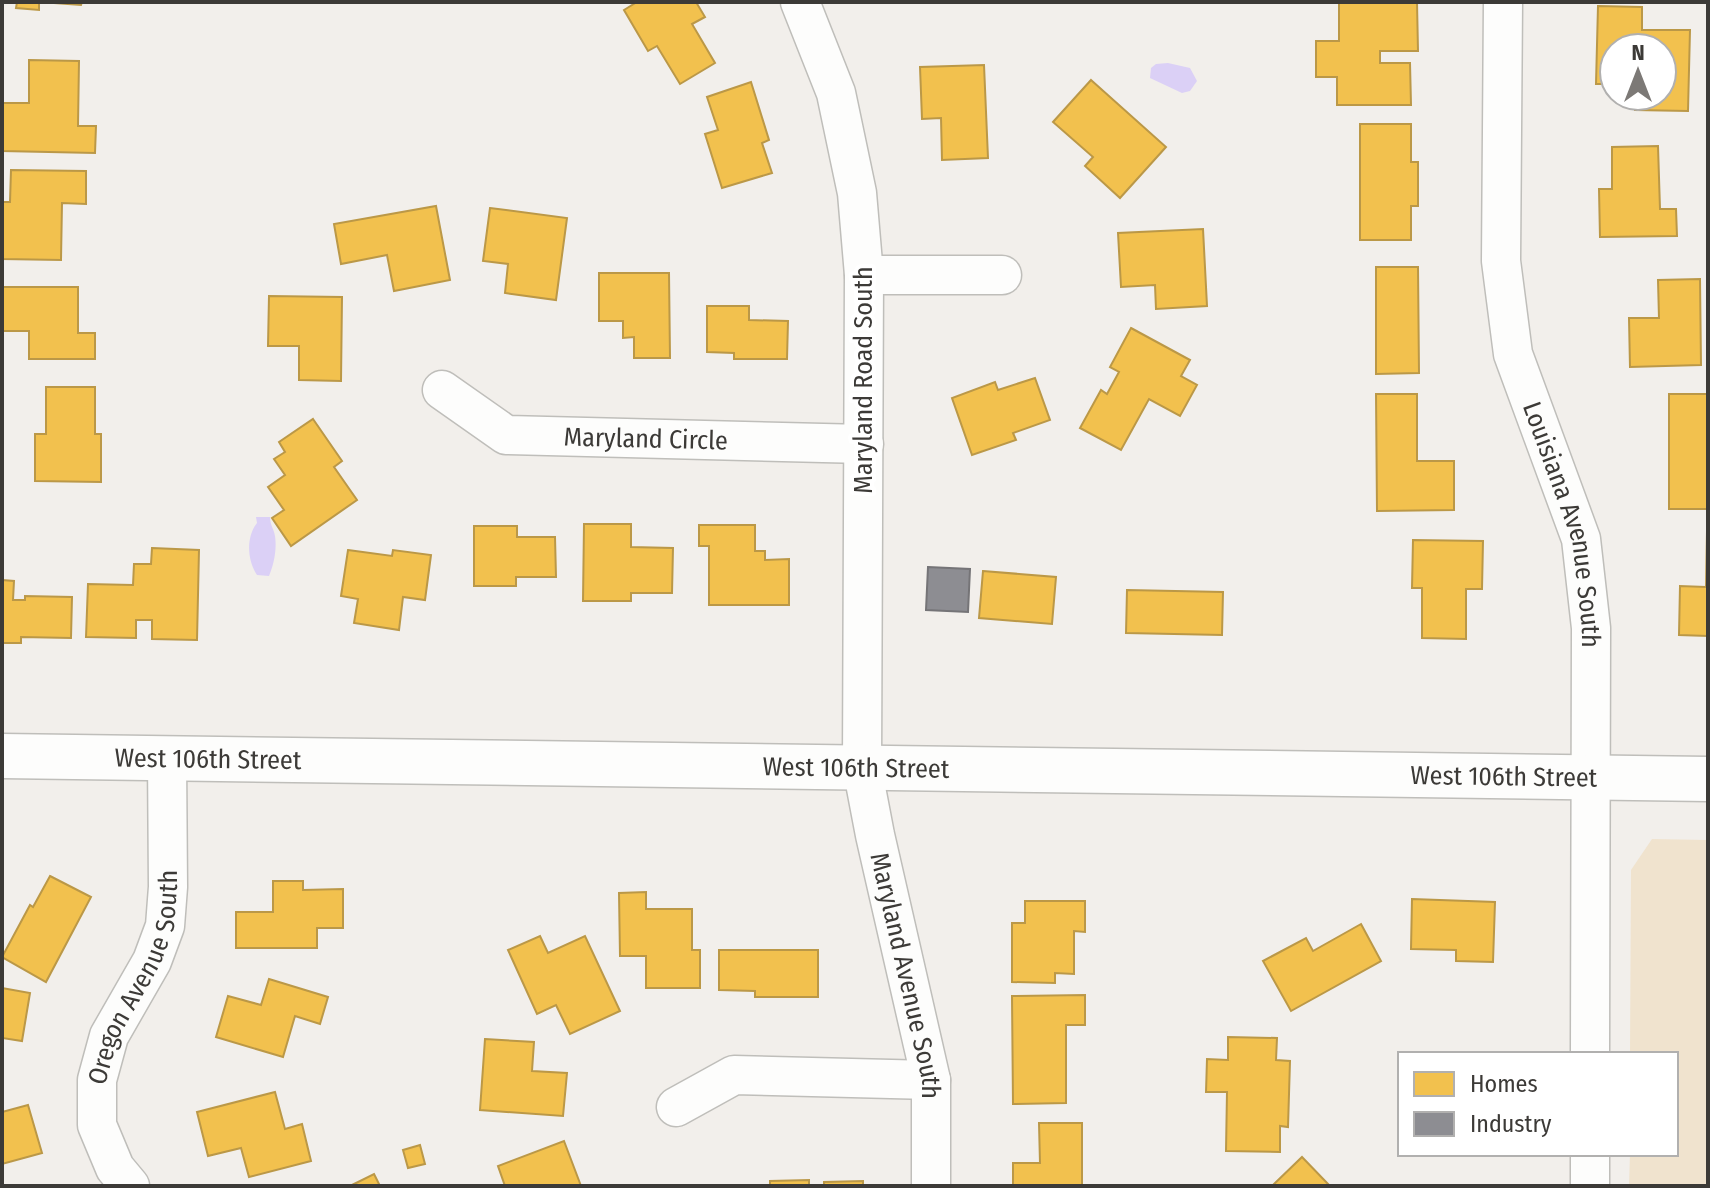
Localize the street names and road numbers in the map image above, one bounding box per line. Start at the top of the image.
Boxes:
street label: Maryland Road South [848,266,879,494]
street label: Louisiana Avenue South [1516,398,1606,648]
street label: Maryland Circle [563,421,728,457]
street label: West 106th Street [114,743,302,776]
street label: West 106th Street [762,751,950,785]
street label: West 106th Street [1410,760,1598,794]
street label: Maryland Avenue South [864,850,946,1099]
street label: Oregon Avenue South [82,870,184,1088]

